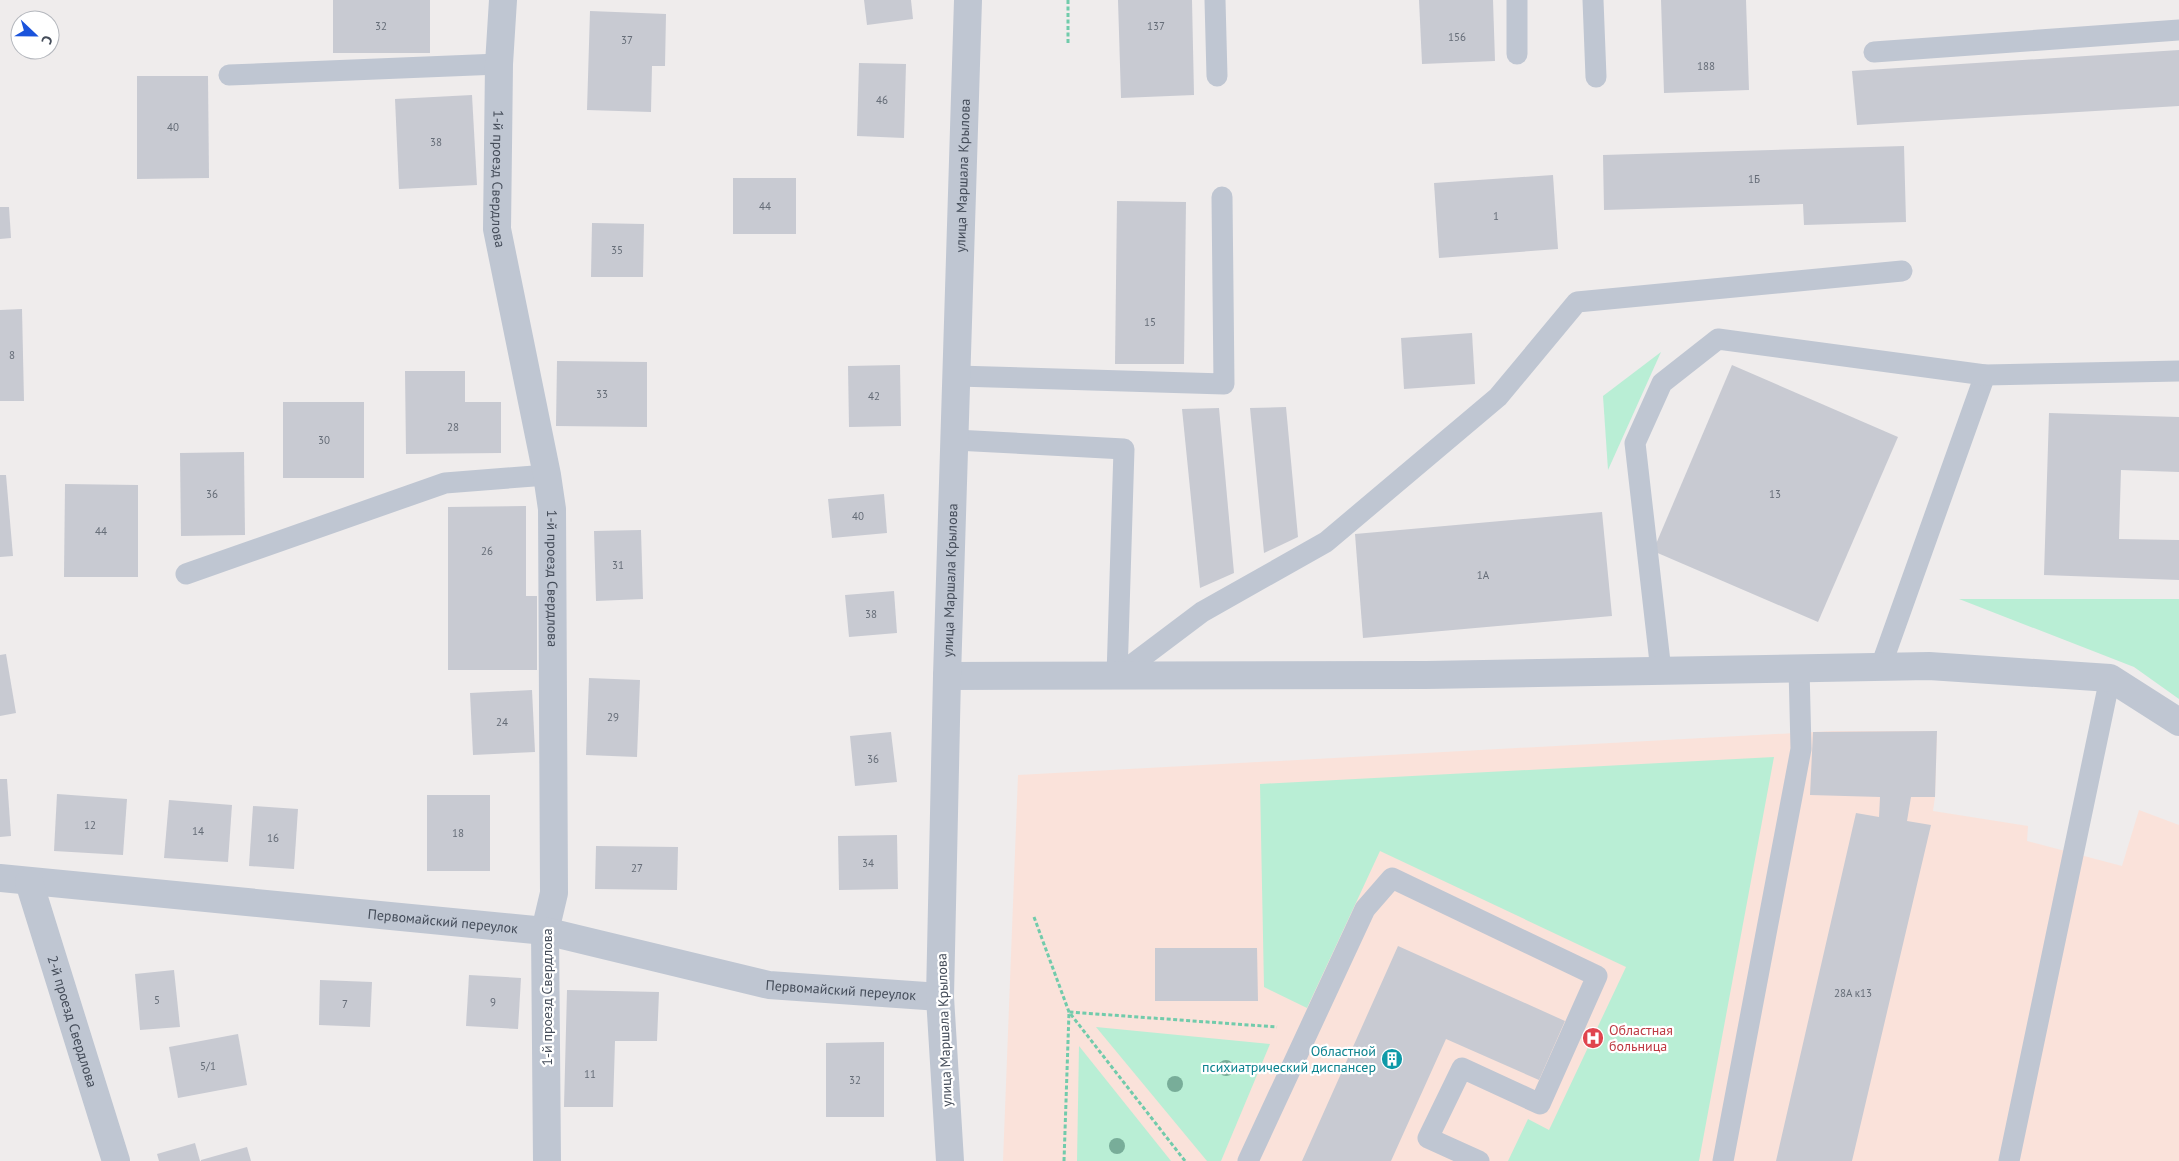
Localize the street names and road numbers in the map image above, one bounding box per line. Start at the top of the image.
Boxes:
street label: улица Маршала Крылова [951,98,974,253]
street label: 1-й проезд Свердлова [488,110,510,249]
street label: улица Маршала Крылова [939,503,961,658]
street label: 1-й проезд Свердлова [543,510,562,647]
street label: Первомайский переулок [367,905,519,937]
street label: 1-й проезд Свердлова [538,928,556,1066]
street label: 2-й проезд Свердлова [43,953,102,1090]
street label: улица Маршала Крылова [932,953,956,1107]
street label: Первомайский переулок [765,976,917,1004]

